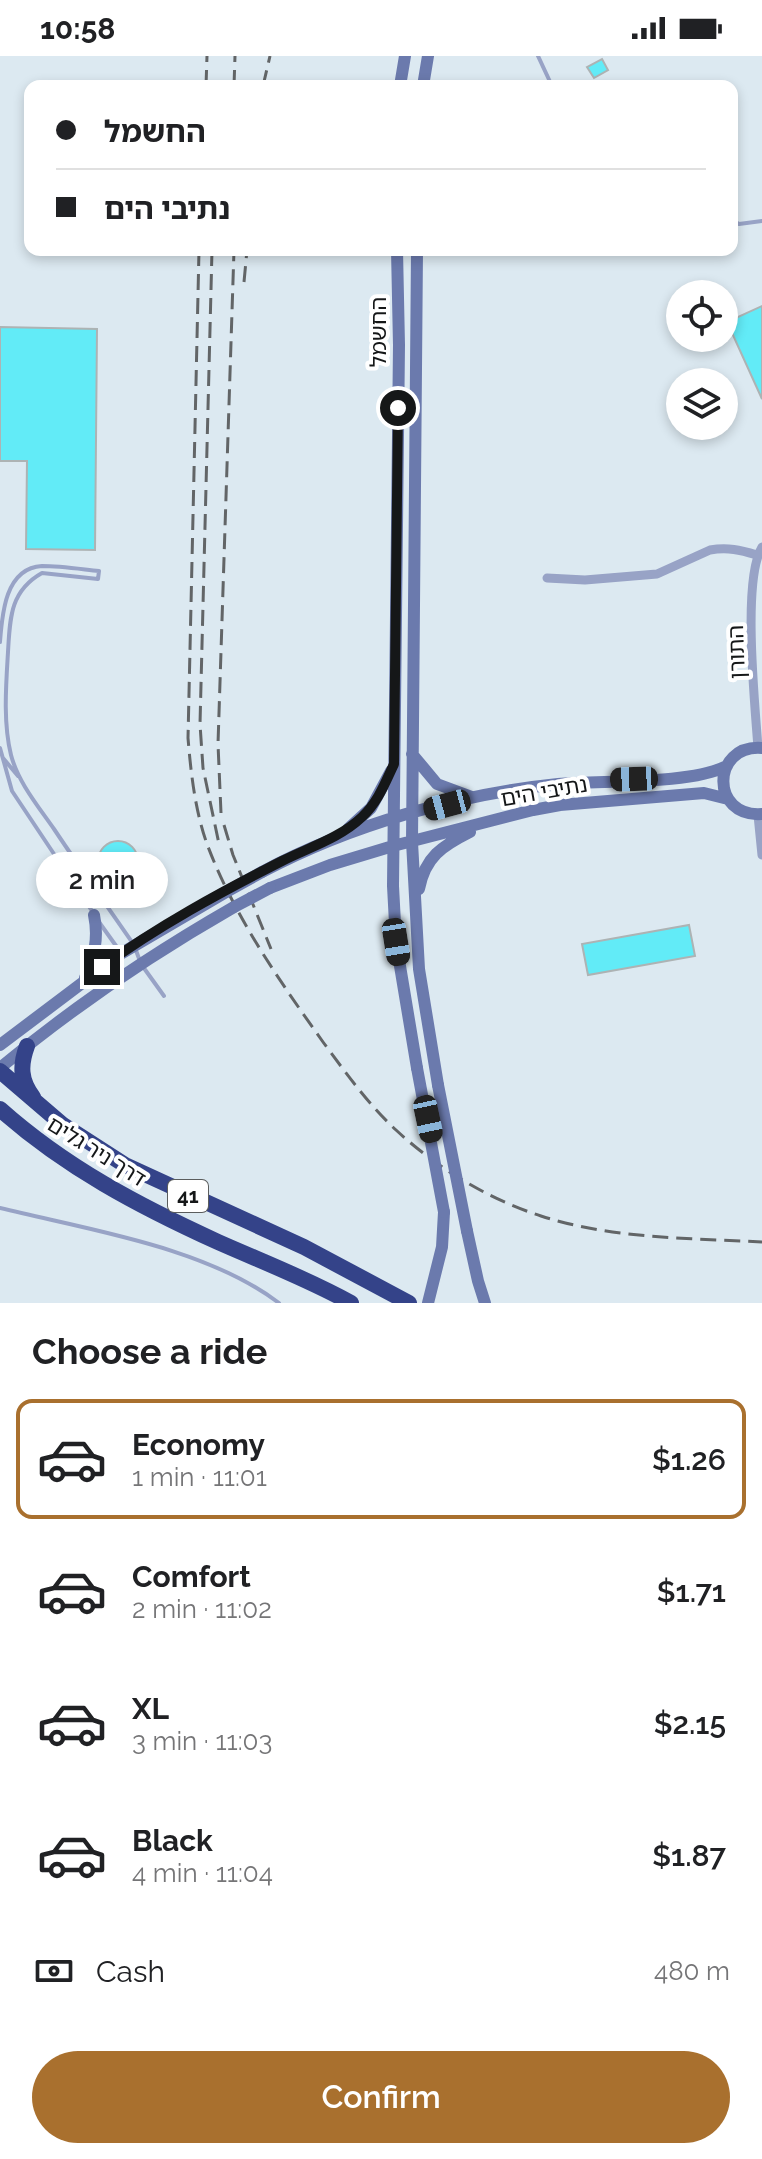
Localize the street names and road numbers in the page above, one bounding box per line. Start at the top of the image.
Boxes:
street label: החשמל [365,297,391,367]
street label: התורן [722,625,750,679]
street label: נתיבי הים [499,771,589,811]
street label: דרך ניר גלים [43,1110,151,1192]
road number: 41 [168,1180,208,1212]

